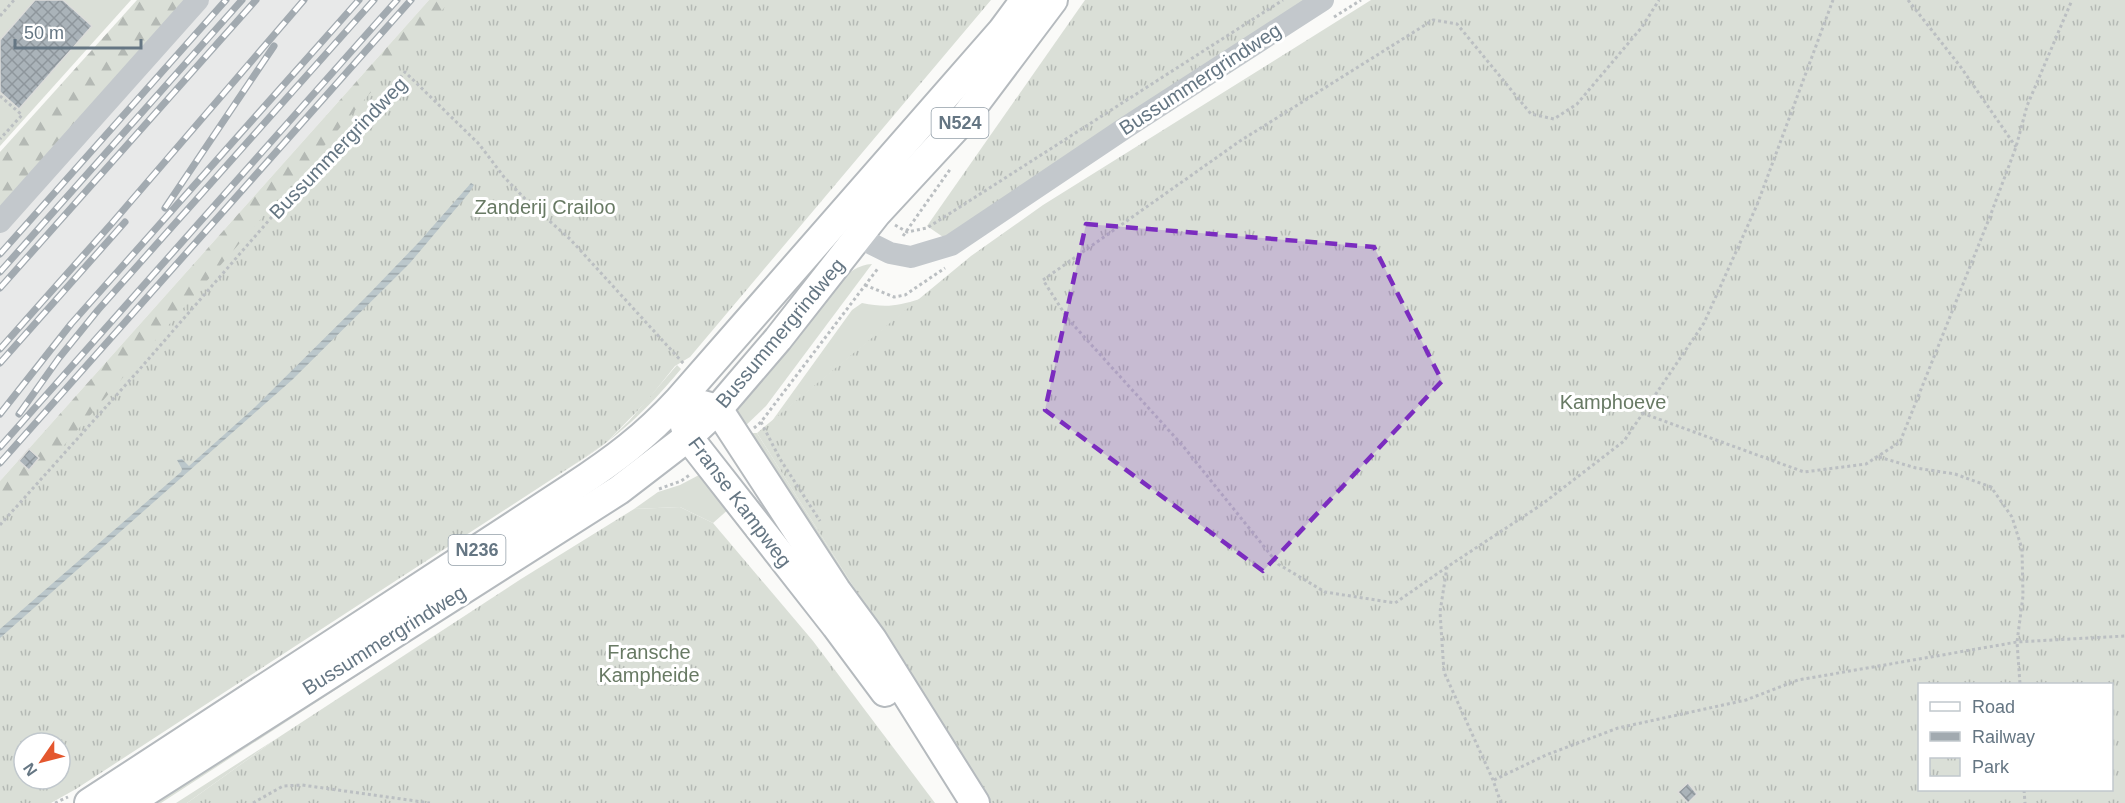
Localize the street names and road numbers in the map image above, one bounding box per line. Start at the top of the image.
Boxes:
street label: Bussummergrindweg [1115,19,1285,139]
street label: Bussummergrindweg [265,73,411,223]
road number: N524 [932,108,988,138]
street label: Bussummergrindweg [711,254,849,412]
street label: Franse Kampweg [684,433,796,571]
road number: N236 [448,535,506,565]
street label: Bussummergrindweg [299,581,469,699]

